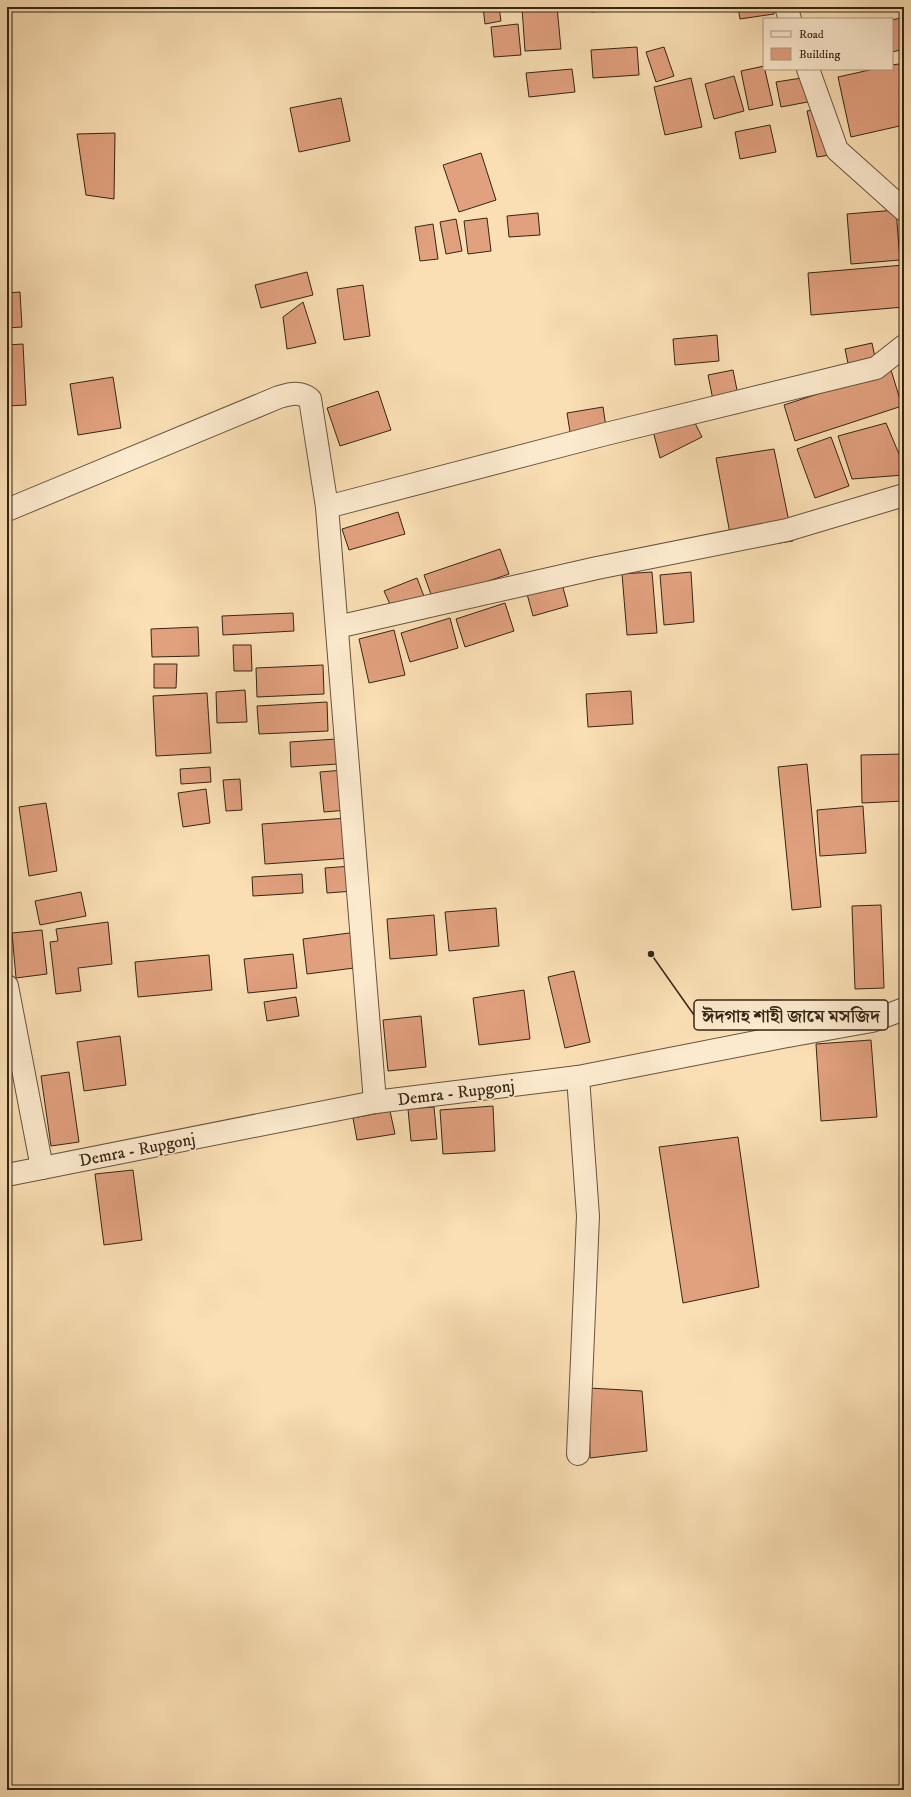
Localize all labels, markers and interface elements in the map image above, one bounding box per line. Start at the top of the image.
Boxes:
legend [763,18,893,70]
text: Road [799,27,824,42]
text: Building [799,47,840,62]
callout: ঈদগাহ শাহী জামে মসজিদ [694,1000,888,1030]
text: ঈদগাহ শাহী জামে মসজিদ [701,1005,881,1028]
street label: Demra - Rupgonj [396,1075,516,1111]
street label: Demra - Rupgonj [77,1128,197,1172]

